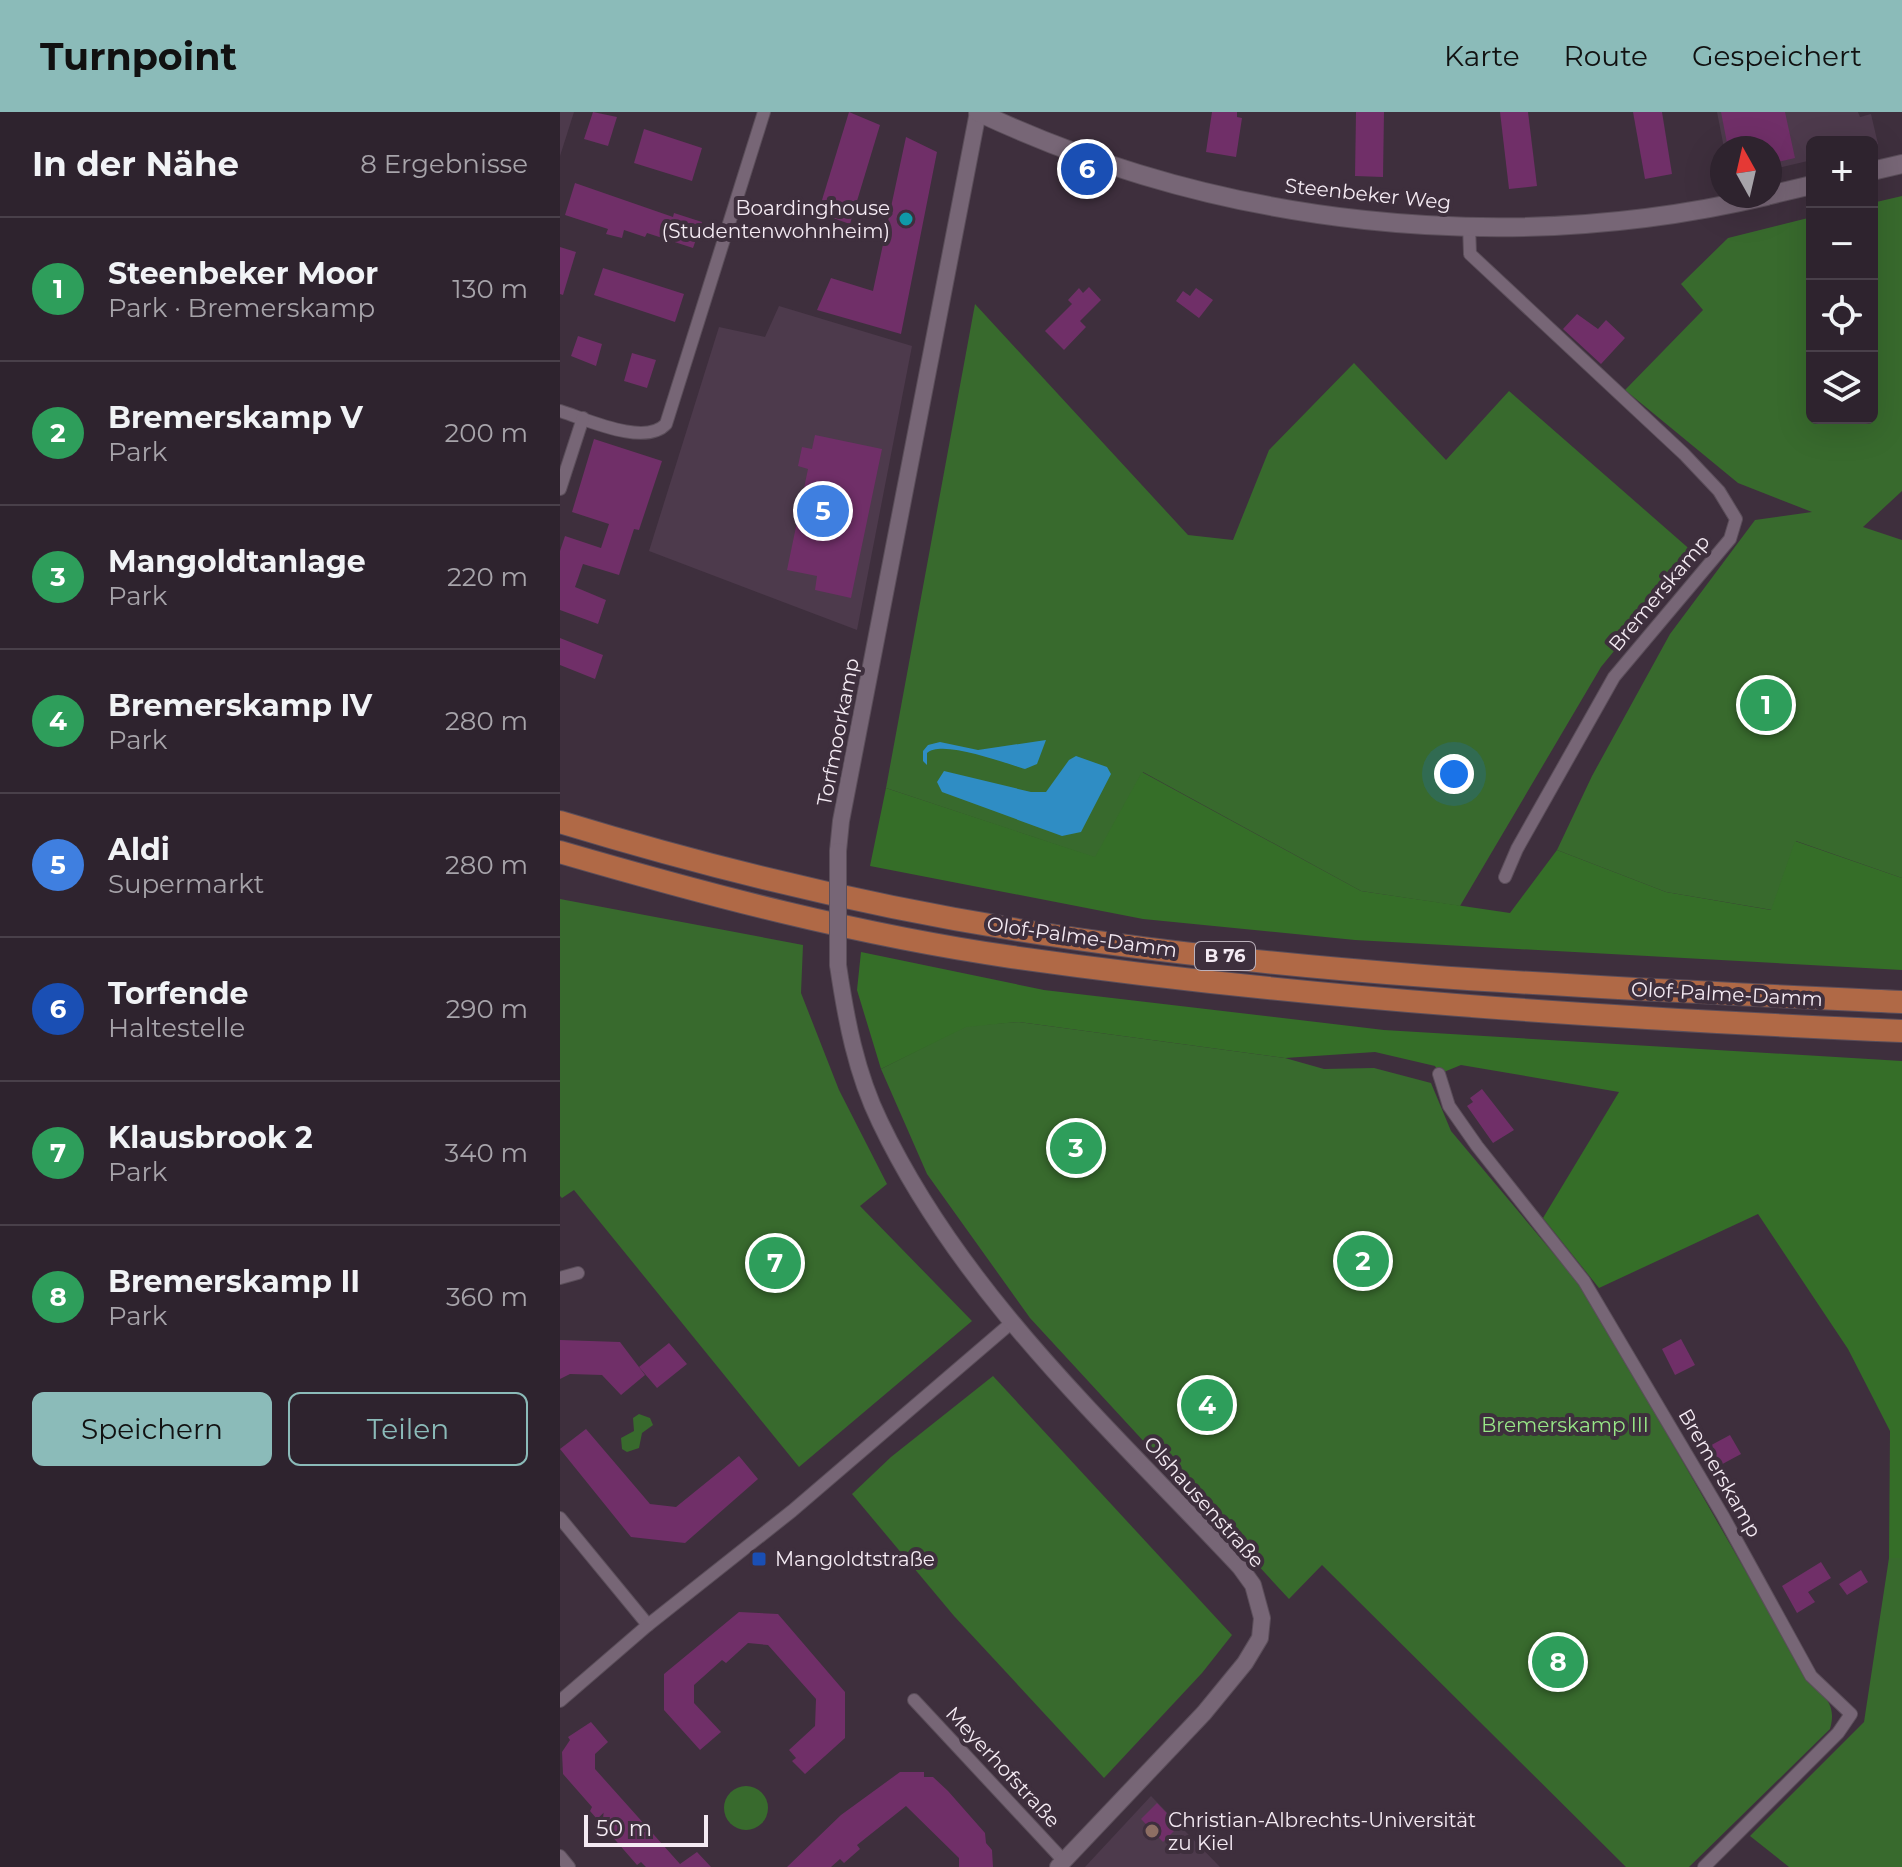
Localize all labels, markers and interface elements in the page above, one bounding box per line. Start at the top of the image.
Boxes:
text: Turnpoint [40,33,237,80]
text: Karte [1444,39,1520,73]
text: Route [1564,39,1648,73]
text: Gespeichert [1692,39,1862,73]
north arrow [1710,136,1782,208]
map controls [1806,136,1878,424]
button: + [1806,136,1878,208]
pin: 6 [1061,139,1113,199]
text: In der Nähe [32,143,239,185]
text: 8 Ergebnisse [360,148,528,180]
street label: Steenbeker Weg [1284,173,1452,215]
place label: Boardinghouse (Studentenwohnheim) [662,196,890,243]
button: − [1806,208,1878,280]
marker: Boardinghouse (Studentenwohnheim) [897,210,915,228]
text: Steenbeker Moor [108,255,378,292]
text: 1 [53,273,63,305]
text: 130 m [452,273,528,305]
button: locate [1806,280,1878,352]
text: Park · Bremerskamp [108,292,375,324]
button: layers [1806,352,1878,424]
text: Bremerskamp V [108,399,363,436]
text: 2 [50,417,66,449]
text: 200 m [444,417,528,449]
text: Park [108,436,167,468]
pin: 5 [797,481,849,541]
street label: Bremerskamp [1603,530,1715,656]
text: Mangoldtanlage [108,543,366,580]
text: 3 [50,561,66,593]
text: 220 m [447,561,528,593]
text: Park [108,580,167,612]
street label: Torfmoorkamp [812,656,864,808]
pin: 1 [1740,675,1792,735]
text: Bremerskamp IV [108,687,372,724]
text: 4 [49,705,67,737]
text: 280 m [445,705,528,737]
text: Park [108,724,167,756]
your location [1434,754,1474,794]
text: Aldi [108,831,170,868]
text: 5 [50,849,66,881]
text: 280 m [445,849,528,881]
text: Supermarkt [108,868,264,900]
street label: Olof-Palme-Damm [985,912,1179,962]
road number: B 76 [1195,942,1255,970]
text: Torfende [108,975,248,1012]
street label: Olof-Palme-Damm [1630,977,1824,1011]
text: 6 [50,993,66,1025]
text: 290 m [446,993,528,1025]
text: Haltestelle [108,1012,245,1044]
pin: 3 [1050,1118,1102,1178]
text: Klausbrook 2 [108,1119,313,1156]
text: 7 [50,1137,66,1169]
text: 340 m [445,1137,528,1169]
text: Park [108,1156,167,1188]
pin: 2 [1337,1231,1389,1291]
pin: 7 [749,1233,801,1293]
text: Bremerskamp II [108,1263,360,1300]
text: 8 [49,1281,67,1313]
text: 360 m [446,1281,528,1313]
text: Park [108,1300,167,1332]
pin: 4 [1181,1375,1233,1435]
button: Speichern [32,1392,272,1466]
button: Teilen [288,1392,528,1466]
street label: Bremerskamp [1674,1405,1766,1541]
park label: Bremerskamp III [1481,1413,1649,1437]
street label: Olshausenstraße [1139,1431,1269,1573]
place label: Mangoldtstraße [775,1547,935,1571]
marker: Mangoldtstraße [750,1550,768,1568]
pin: 8 [1532,1632,1584,1692]
street label: Meyerhofstraße [941,1702,1065,1832]
place label: Christian-Albrechts-Universität zu Kiel [1168,1808,1476,1855]
scale bar [584,1811,708,1847]
text: 50 m [596,1815,652,1842]
marker: Christian-Albrechts-Universität zu Kiel [1143,1822,1161,1840]

